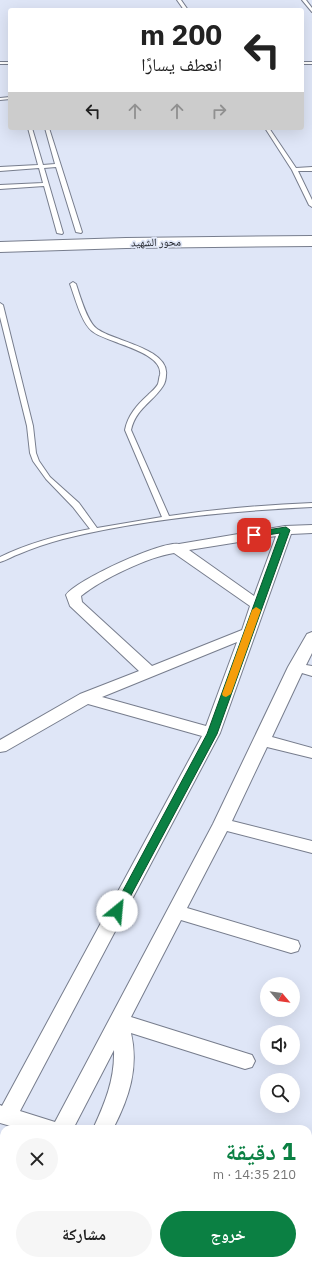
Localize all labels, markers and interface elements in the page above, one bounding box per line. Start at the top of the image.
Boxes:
text: 200 m [140,16,222,53]
icon: left [236,24,288,76]
text: انعطف يسارًا [141,53,222,76]
icon: left [82,100,104,122]
icon: ahead [124,100,146,122]
icon: ahead [166,100,188,122]
icon: right [208,100,230,122]
street label: محور الشهيد [131,235,181,249]
pin [237,518,271,552]
icon: arrive [243,524,265,546]
position arrow [96,890,138,932]
north arrow [260,977,300,1017]
map controls [260,977,300,1113]
button: sound [260,1025,300,1065]
button: search [260,1073,300,1113]
text: 1 دقيقة [226,1135,296,1167]
button: close [16,1138,58,1180]
text: 210 m · 14:35 [213,1166,296,1183]
button: مشاركة [16,1211,152,1257]
button: خروج [160,1211,296,1257]

